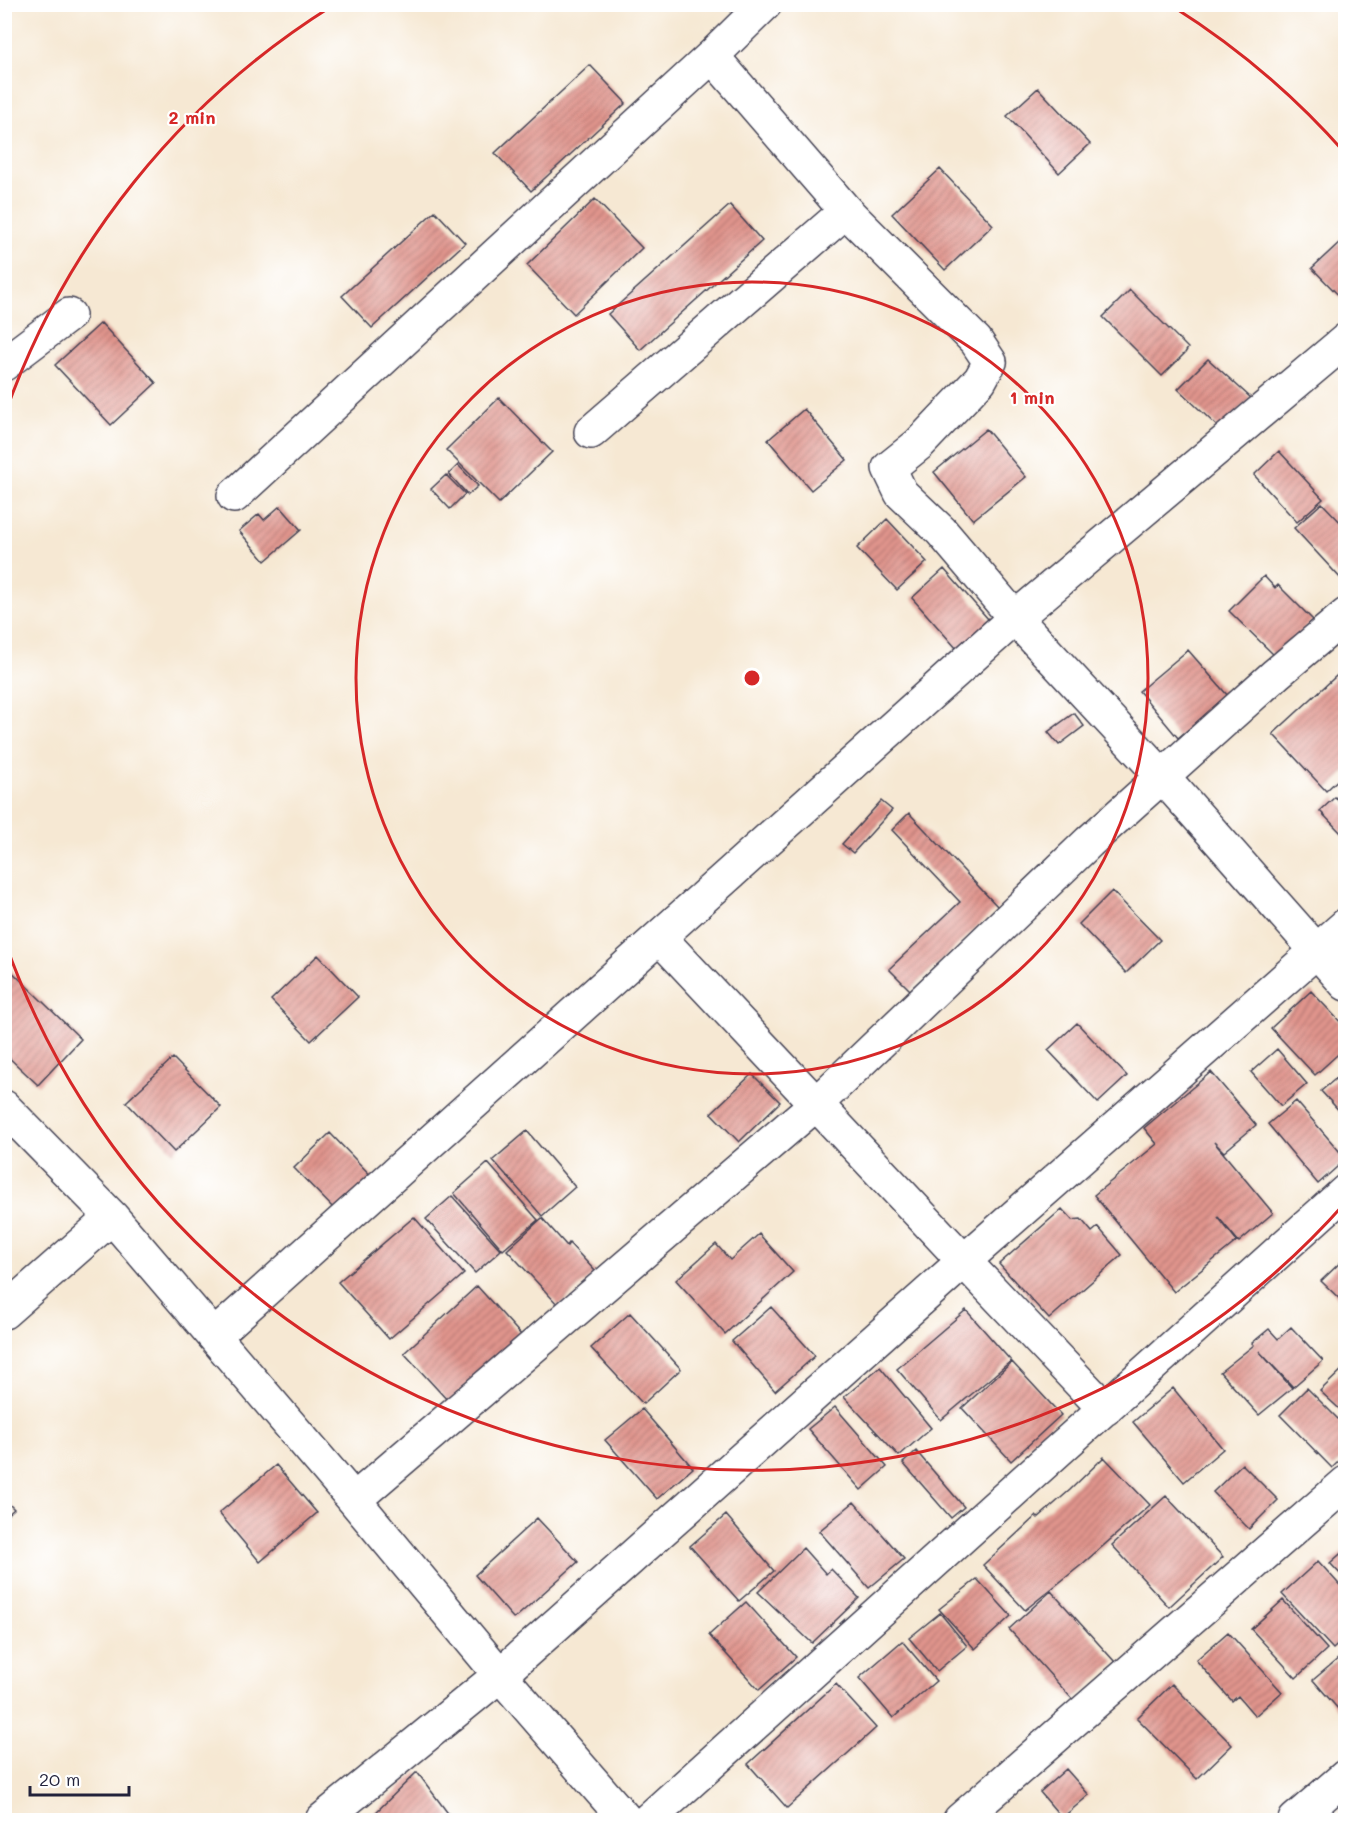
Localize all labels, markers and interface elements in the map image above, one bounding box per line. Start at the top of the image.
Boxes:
text: 2 min [168,105,216,129]
text: 1 min [1009,385,1055,409]
centre of rings [742,668,762,688]
scale bar [30,1759,129,1797]
text: 20 m [39,1767,80,1791]

